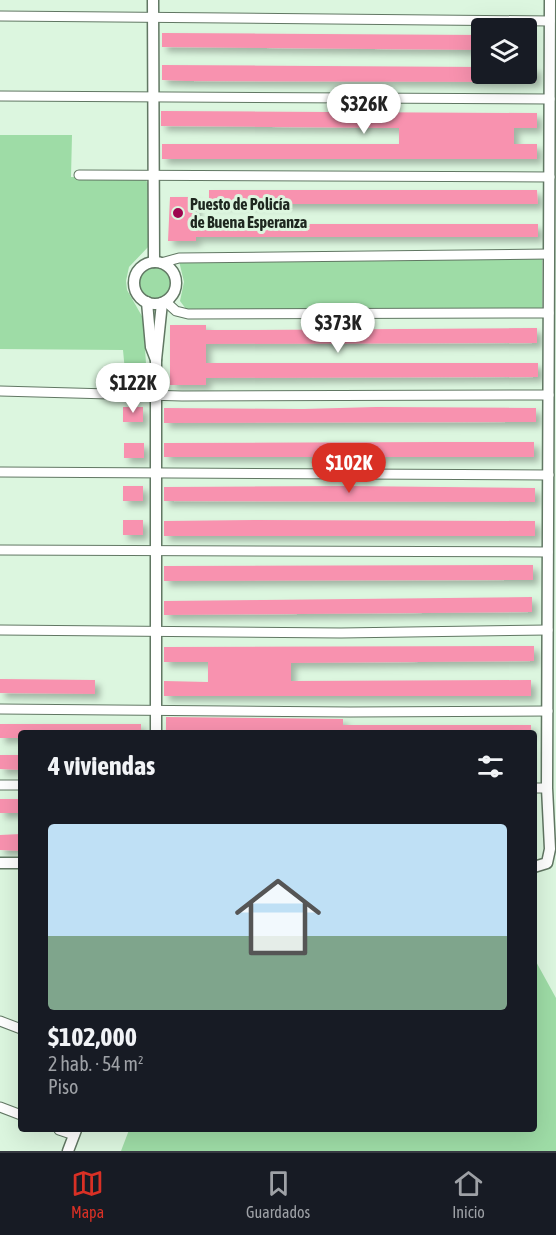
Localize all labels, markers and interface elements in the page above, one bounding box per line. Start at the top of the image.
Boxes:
map controls [471,18,537,84]
button: layers [471,18,537,84]
pin: $326K [322,84,406,135]
text: $326K [341,92,387,115]
place label: Puesto de Policía de Buena Esperanza [190,195,307,231]
marker: Puesto de Policía de Buena Esperanza [171,206,185,220]
pin: $373K [296,303,380,354]
text: $373K [315,311,361,334]
pin: $122K [91,363,175,414]
text: $122K [110,371,156,394]
pin: $102K [307,443,391,494]
text: $102K [326,451,372,474]
icon: filters [474,750,507,783]
text: 4 viviendas [48,751,155,781]
icon: home [224,863,332,971]
text: $102,000 [48,1022,137,1052]
text: 2 hab. · 54 m² [48,1052,143,1075]
text: Piso [48,1075,78,1098]
tab: Mapa [71,1167,104,1221]
tab: Guardados [246,1167,310,1221]
tab: Inicio [452,1167,485,1221]

